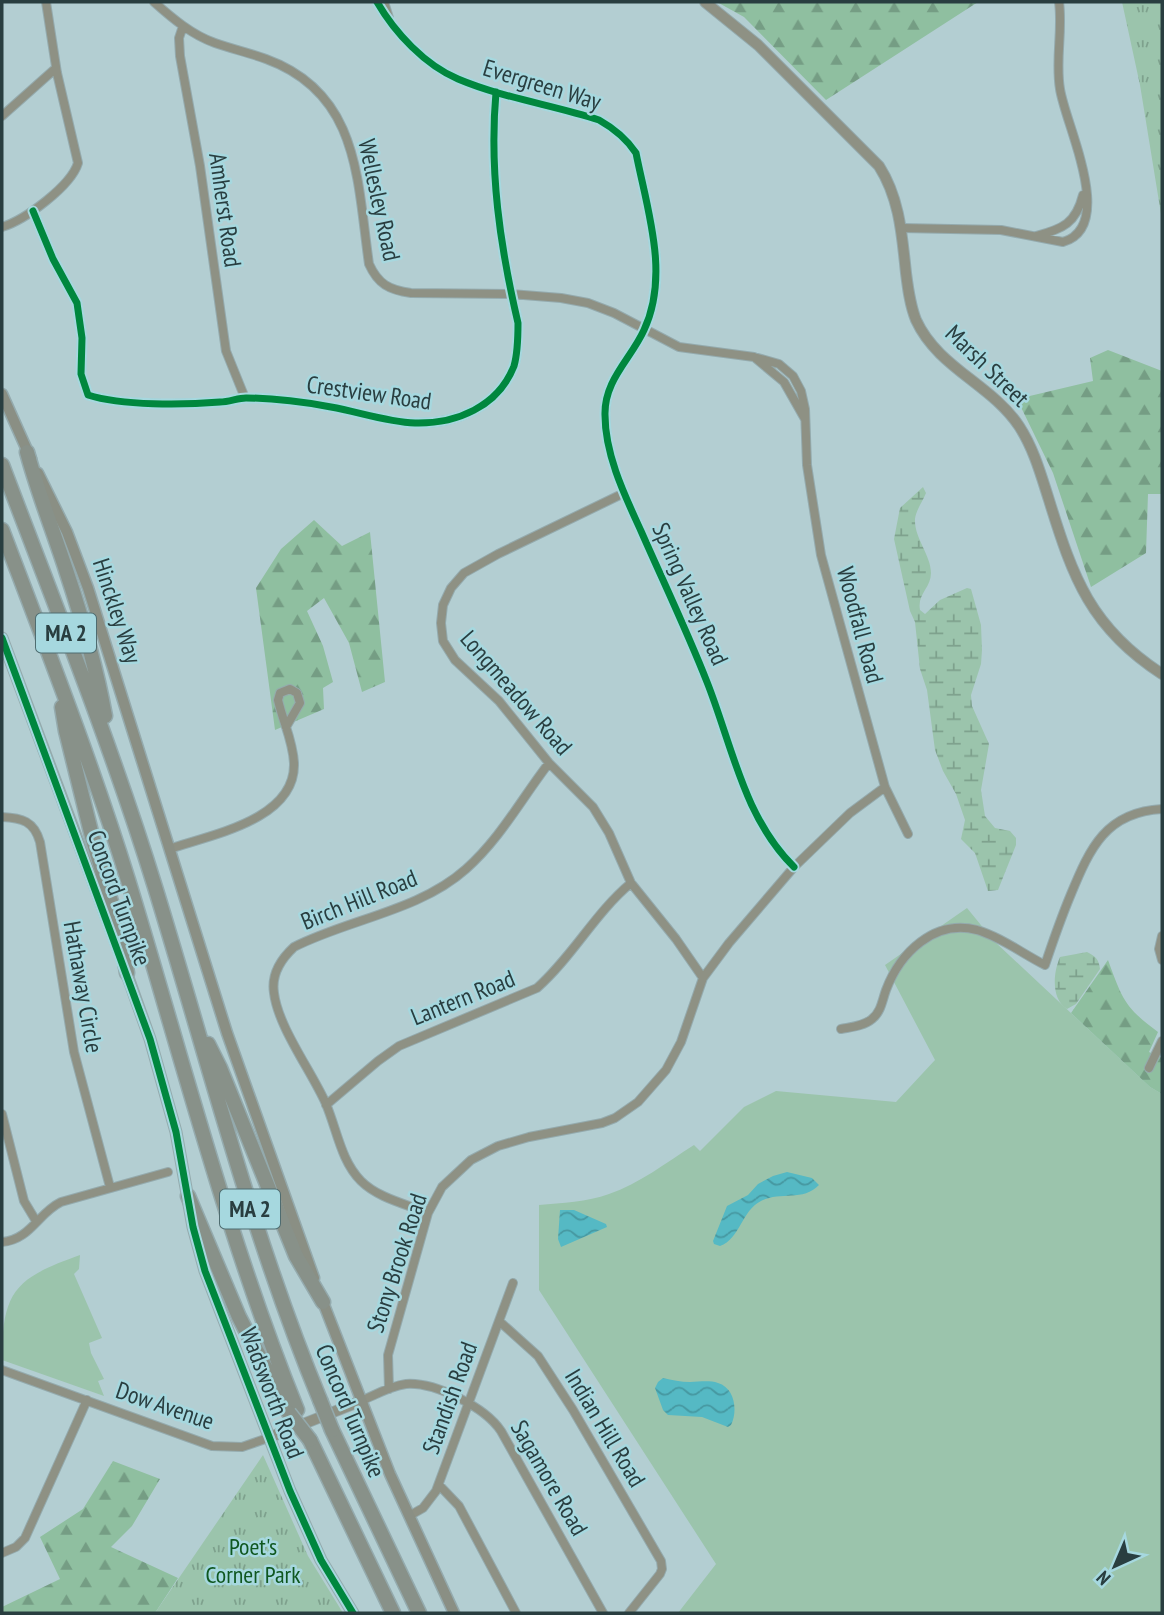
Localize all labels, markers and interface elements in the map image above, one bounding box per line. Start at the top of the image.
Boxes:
street label: Evergreen Way [479,52,605,117]
street label: Wellesley Road [351,136,408,264]
street label: Amherst Road [202,151,249,269]
street label: Marsh Street [939,318,1036,414]
street label: Crestview Road [305,368,433,417]
street label: Spring Valley Road [645,518,736,670]
street label: Hinckley Way [86,554,149,667]
street label: Woodfall Road [830,563,891,687]
road number: MA 2 [36,614,96,652]
street label: Longmeadow Road [454,624,579,762]
street label: Concord Turnpike [81,826,158,970]
street label: Birch Hill Road [296,862,421,937]
street label: Hathaway Circle [57,919,110,1055]
street label: Lantern Road [406,963,519,1032]
street label: Stony Brook Road [359,1189,434,1336]
road number: MA 2 [220,1190,280,1228]
street label: Wadsworth Road [233,1323,312,1463]
street label: Standish Road [415,1337,484,1458]
street label: Concord Turnpike [308,1339,392,1482]
street label: Indian Hill Road [558,1363,653,1492]
street label: Dow Avenue [112,1374,218,1437]
street label: Sagamore Road [504,1414,595,1541]
park label: Poet's Corner Park [205,1531,301,1590]
north arrow [1080,1531,1150,1601]
text: N [1091,1566,1115,1590]

